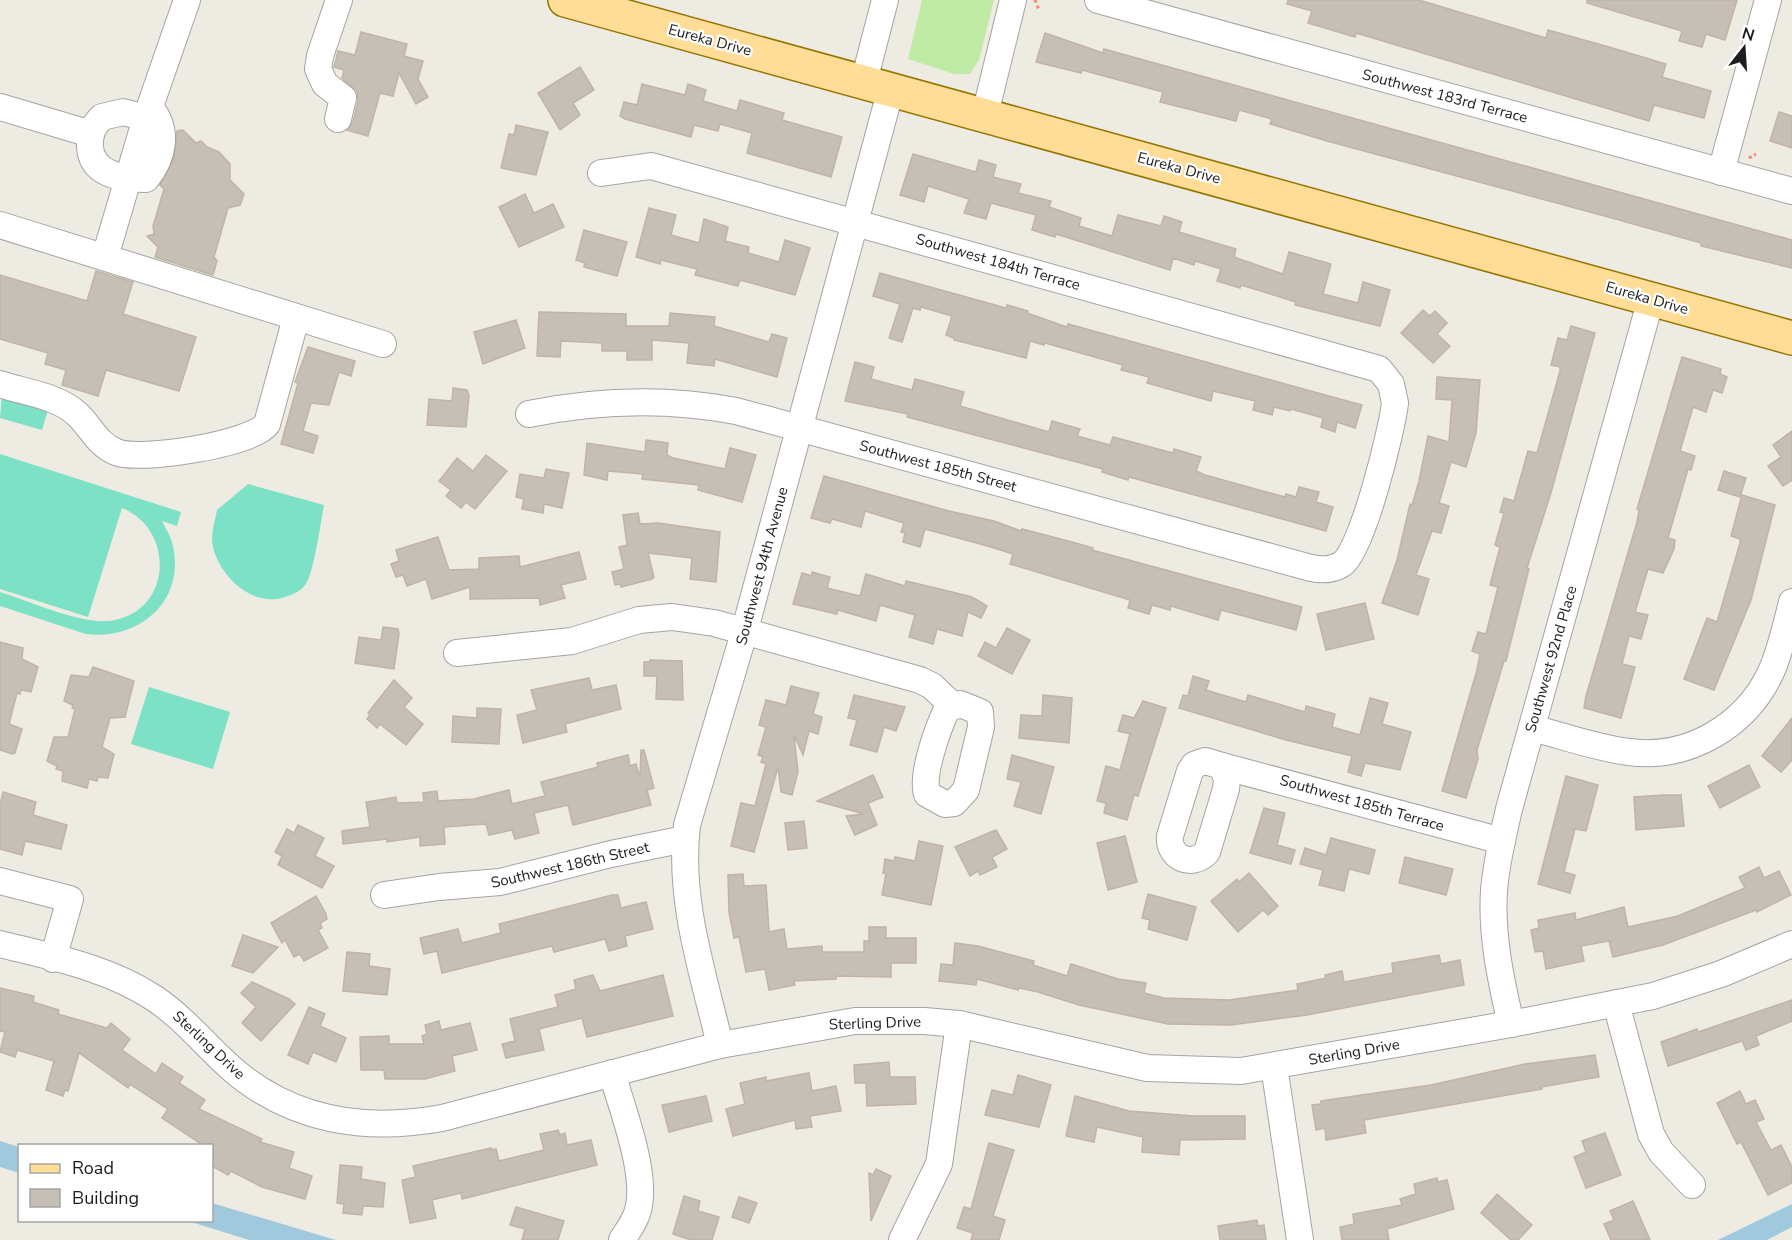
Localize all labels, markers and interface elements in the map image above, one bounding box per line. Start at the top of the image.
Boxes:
north arrow [1714,18,1774,78]
street label: Eureka Drive [666,19,754,61]
text: N [1739,22,1757,47]
street label: Southwest 183rd Terrace [1360,64,1530,128]
street label: Eureka Drive [1135,147,1223,189]
street label: Southwest 184th Terrace [913,229,1083,295]
street label: Eureka Drive [1603,277,1691,319]
street label: Southwest 185th Street [857,435,1020,497]
street label: Southwest 94th Avenue [731,485,793,647]
street label: Southwest 92nd Place [1520,583,1582,735]
street label: Southwest 185th Terrace [1277,770,1447,836]
street label: Southwest 186th Street [489,837,652,893]
street label: Sterling Drive [168,1006,250,1084]
street label: Sterling Drive [828,1011,922,1035]
street label: Sterling Drive [1307,1034,1401,1070]
legend [18,1144,213,1222]
text: Road [72,1156,114,1180]
text: Building [72,1186,139,1210]

